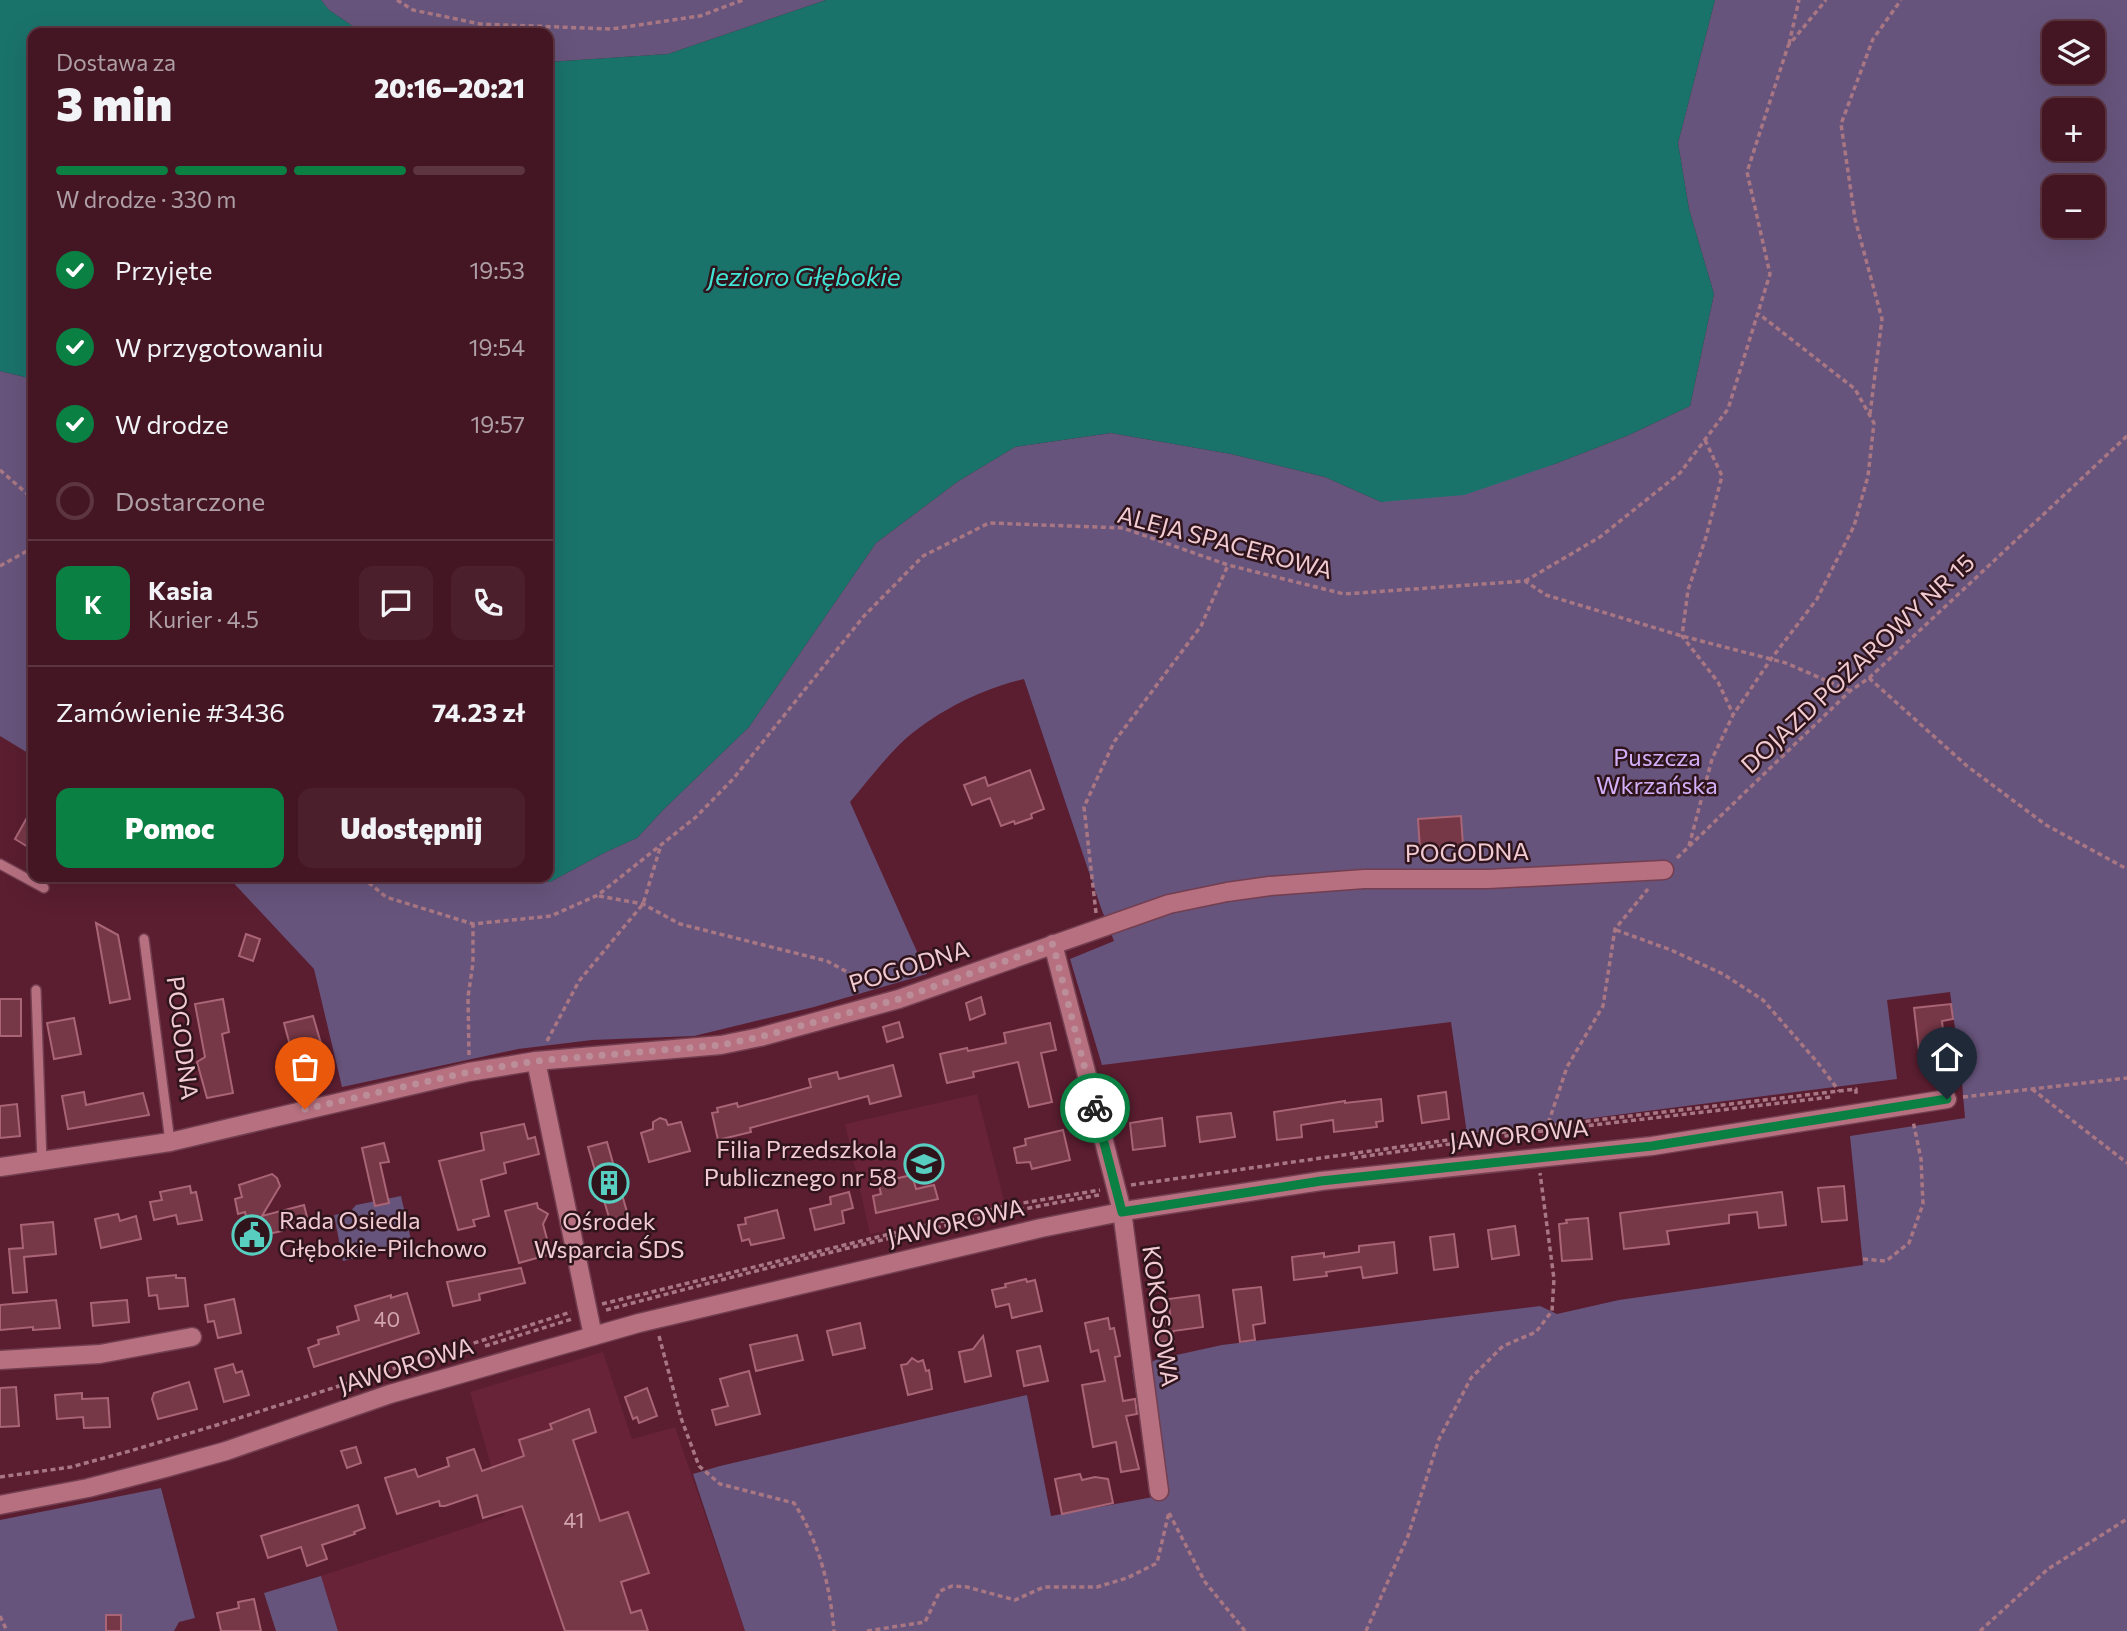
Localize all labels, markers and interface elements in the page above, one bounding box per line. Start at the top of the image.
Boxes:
map controls [2042,21,2105,238]
button: layers [2042,21,2105,84]
text: Dostawa za [56,48,176,76]
text: 20:16–20:21 [374,72,525,103]
text: 3 min [56,74,172,130]
button: + [2042,98,2105,161]
button: − [2042,175,2105,238]
text: W drodze · 330 m [56,185,236,213]
icon: check [56,251,94,289]
text: Przyjęte [115,254,212,285]
text: 19:53 [469,256,525,284]
water label: Jezioro Głębokie [706,260,901,291]
icon: check [56,328,94,366]
text: W przygotowaniu [115,331,323,362]
text: 19:54 [469,333,525,361]
icon: check [56,405,94,443]
text: W drodze [115,408,229,439]
text: 19:57 [470,410,525,438]
text: Dostarczone [115,485,265,516]
street label: ALEJA SPACEROWA [1115,499,1336,584]
street label: DOJAZD POŻAROWY NR 15 [1734,547,1980,779]
button: chat [359,566,433,640]
button: phone [451,566,525,640]
text: Kasia [148,574,213,605]
text: K [84,588,102,619]
text: Kurier · 4.5 [148,605,259,633]
text: Zamówienie #3436 [56,696,285,727]
text: 74.23 zł [432,696,525,727]
park label: Puszcza Wkrzańska [1596,742,1718,799]
button: Pomoc [56,788,284,868]
button: Udostępnij [298,788,525,868]
street label: POGODNA [1405,836,1529,867]
street label: POGODNA [845,934,972,998]
street label: POGODNA [162,974,205,1101]
pin [1917,1027,1977,1099]
pin [275,1037,335,1109]
icon: home [1928,1038,1966,1076]
icon: bag [286,1048,324,1086]
courier [1060,1073,1130,1143]
icon: bike [1076,1089,1114,1127]
street label: JAWOROWA [1448,1112,1590,1155]
place label: Filia Przedszkola Publicznego nr 58 [704,1134,897,1191]
school or university icon: Filia Przedszkola Publicznego nr 58 [903,1143,945,1185]
building icon: Ośrodek Wsparcia ŚDS [588,1162,630,1204]
street label: JAWOROWA [884,1192,1027,1251]
place label: Rada Osiedla Głębokie-Pilchowo [279,1205,487,1262]
place label: Ośrodek Wsparcia ŚDS [534,1206,684,1263]
public building icon: Rada Osiedla Głębokie-Pilchowo [231,1214,273,1256]
street label: KOKOSOWA [1137,1243,1186,1388]
house number: 40 [374,1306,400,1331]
street label: JAWOROWA [335,1330,476,1399]
house number: 41 [564,1507,584,1532]

